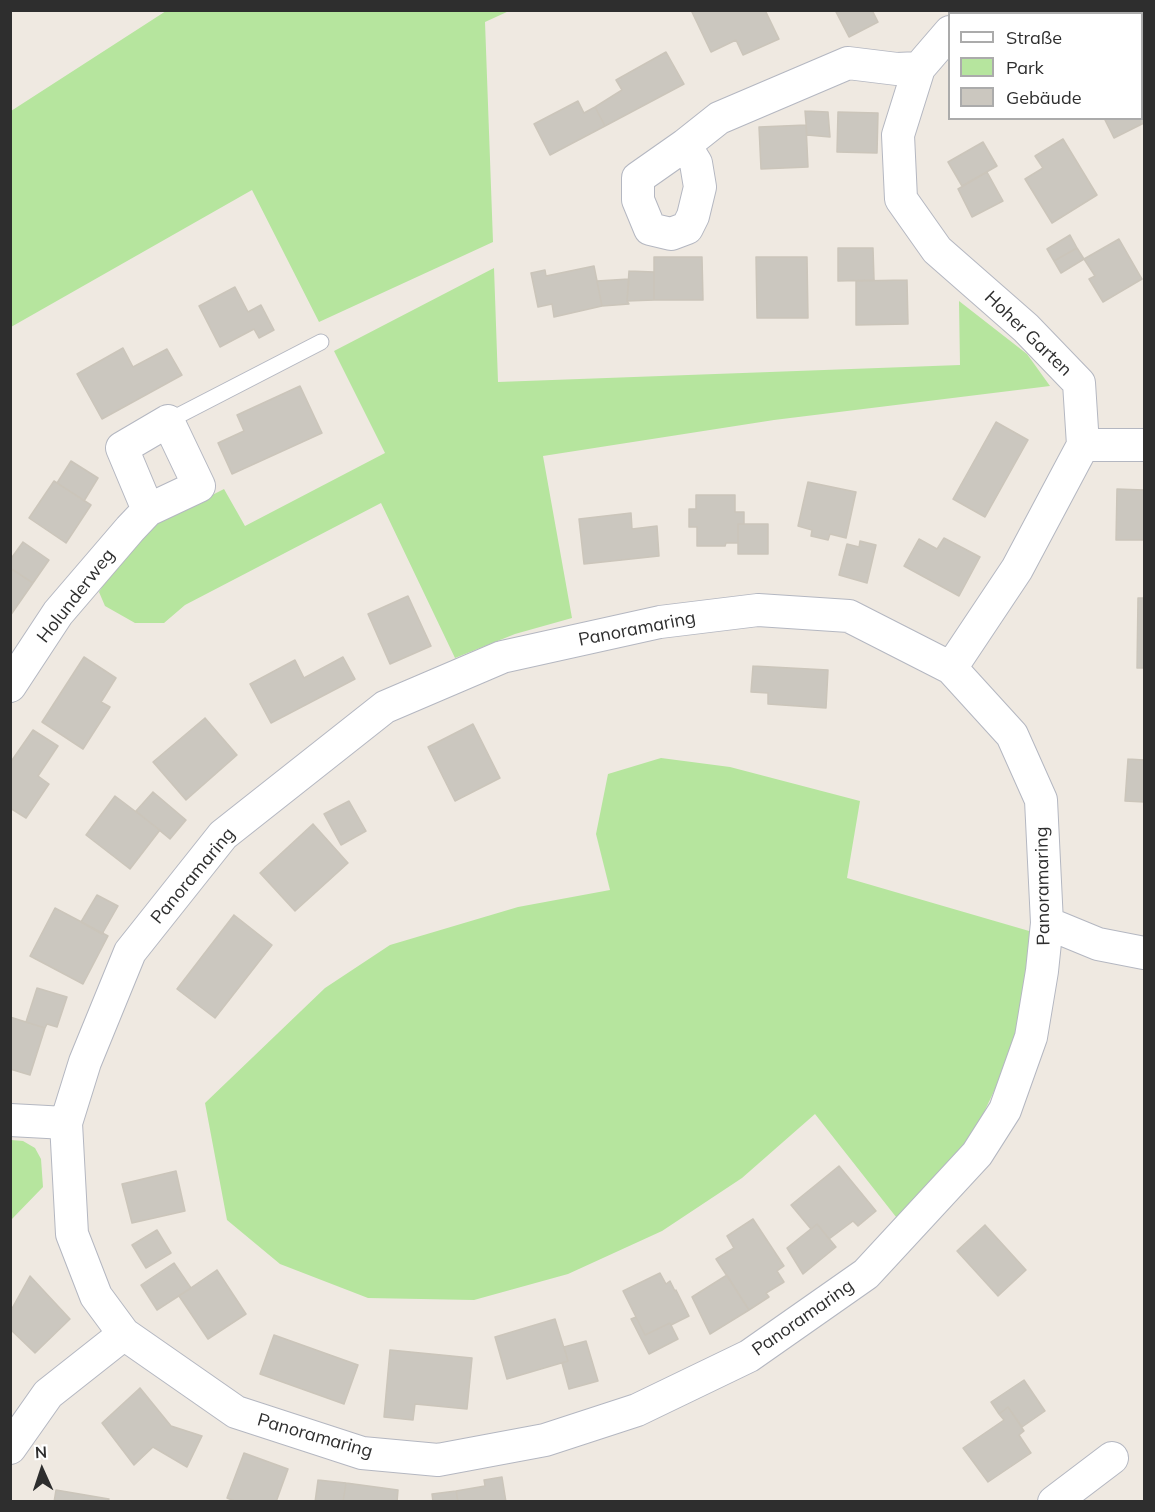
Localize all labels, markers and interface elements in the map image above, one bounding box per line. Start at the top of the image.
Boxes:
legend [948,12,1143,120]
text: Straße [1006,26,1062,49]
text: Park [1006,56,1044,79]
text: Gebäude [1006,86,1082,109]
street label: Hoher Garten [980,287,1076,381]
street label: Holunderweg [33,545,119,647]
street label: Panoramaring [577,607,697,651]
street label: Panoramaring [146,823,240,929]
street label: Panoramaring [1031,826,1055,946]
street label: Panoramaring [748,1275,858,1361]
street label: Panoramaring [255,1409,375,1463]
north arrow [12,1440,72,1500]
text: N [34,1442,48,1462]

